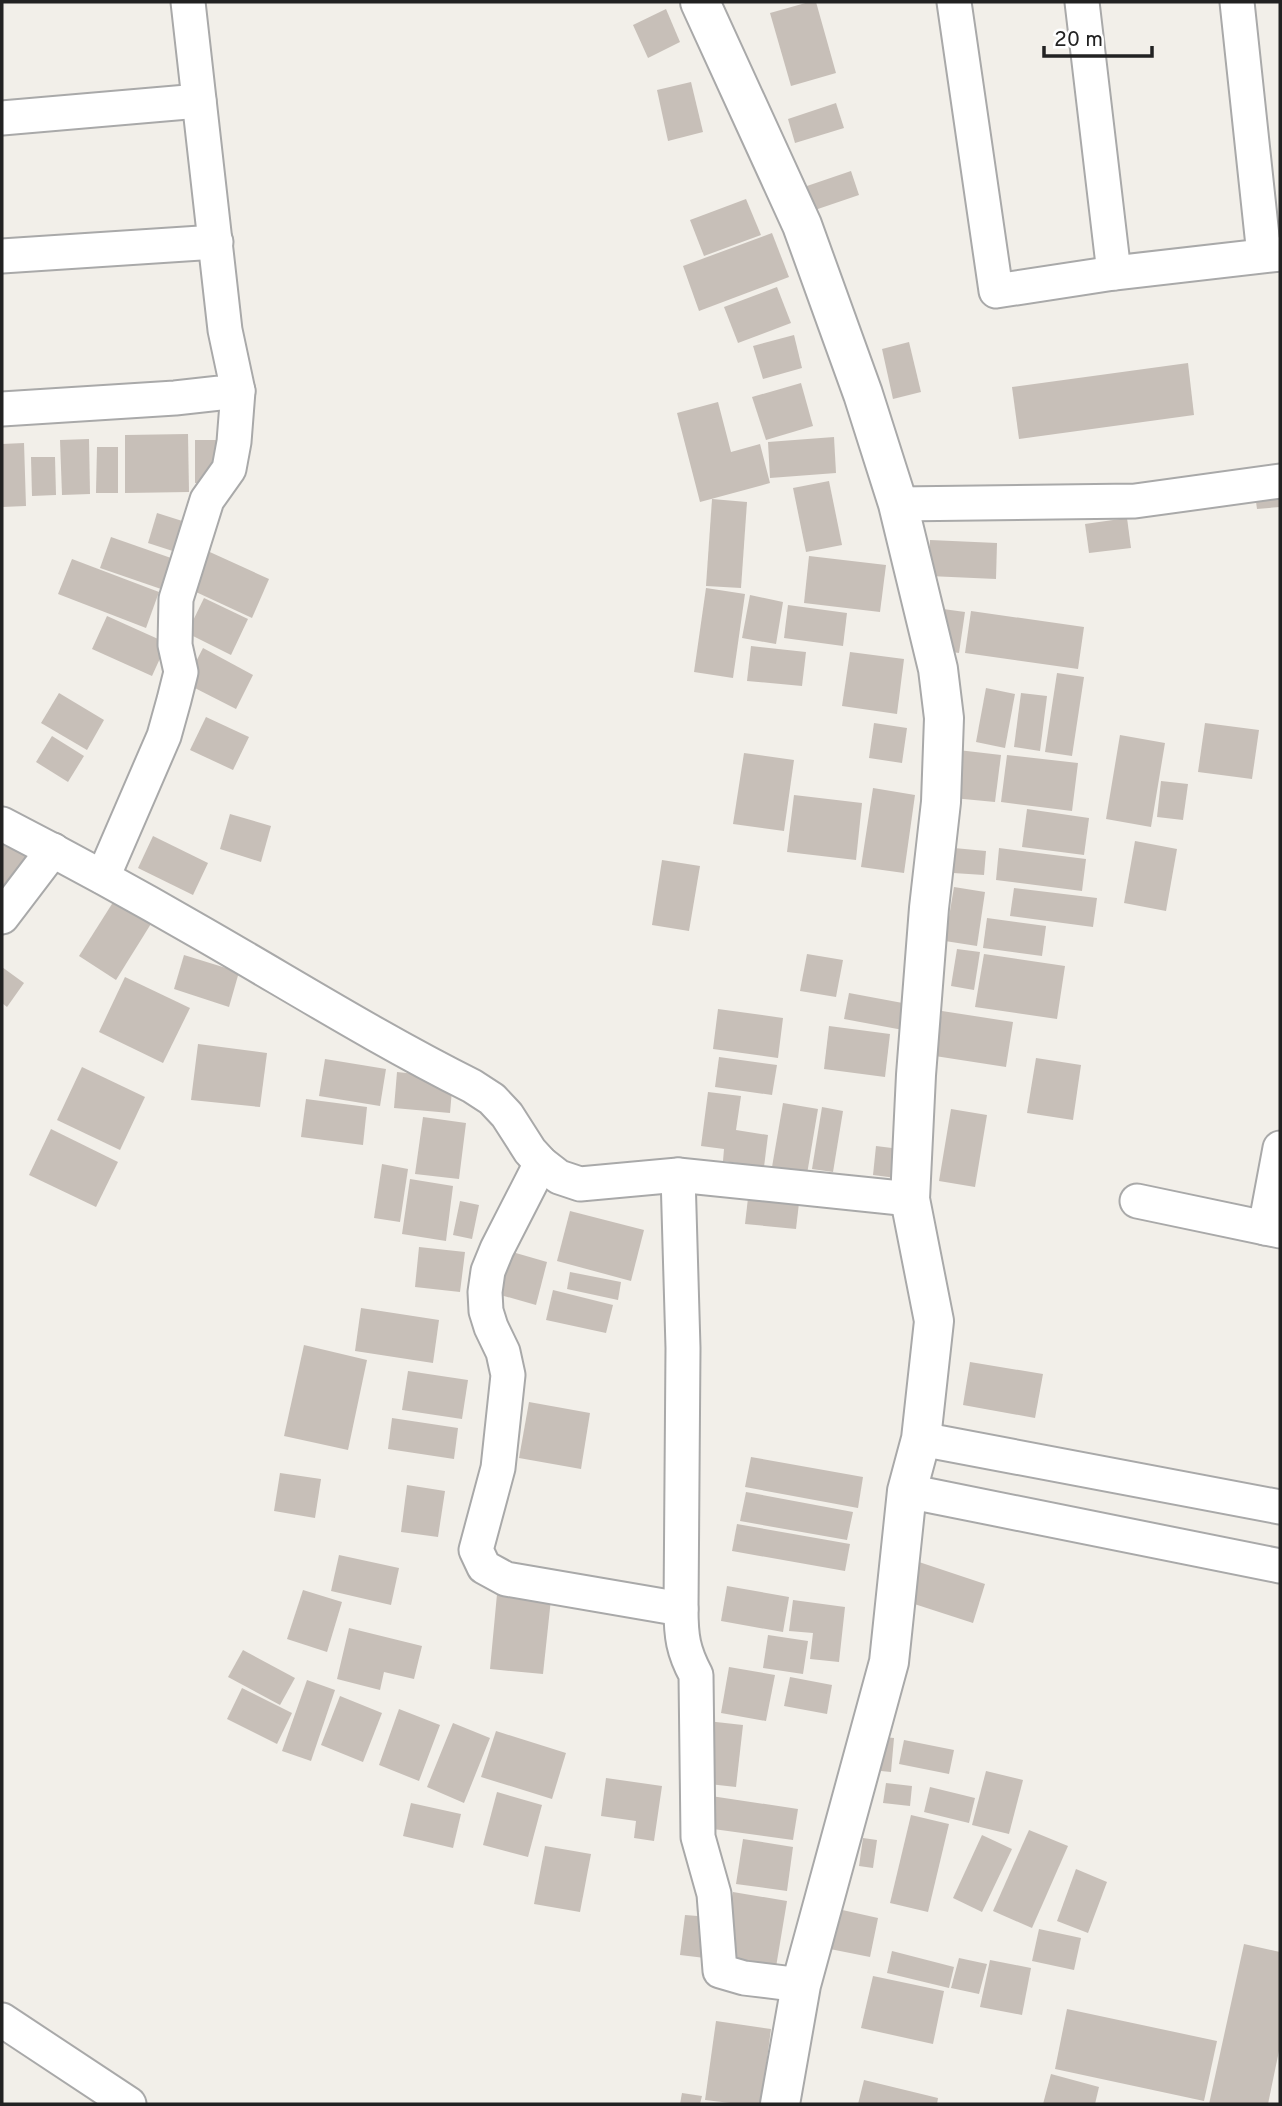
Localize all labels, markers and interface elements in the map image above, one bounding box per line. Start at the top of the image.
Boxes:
scale bar [1044,14,1152,58]
text: 20 m [1054,27,1103,54]

